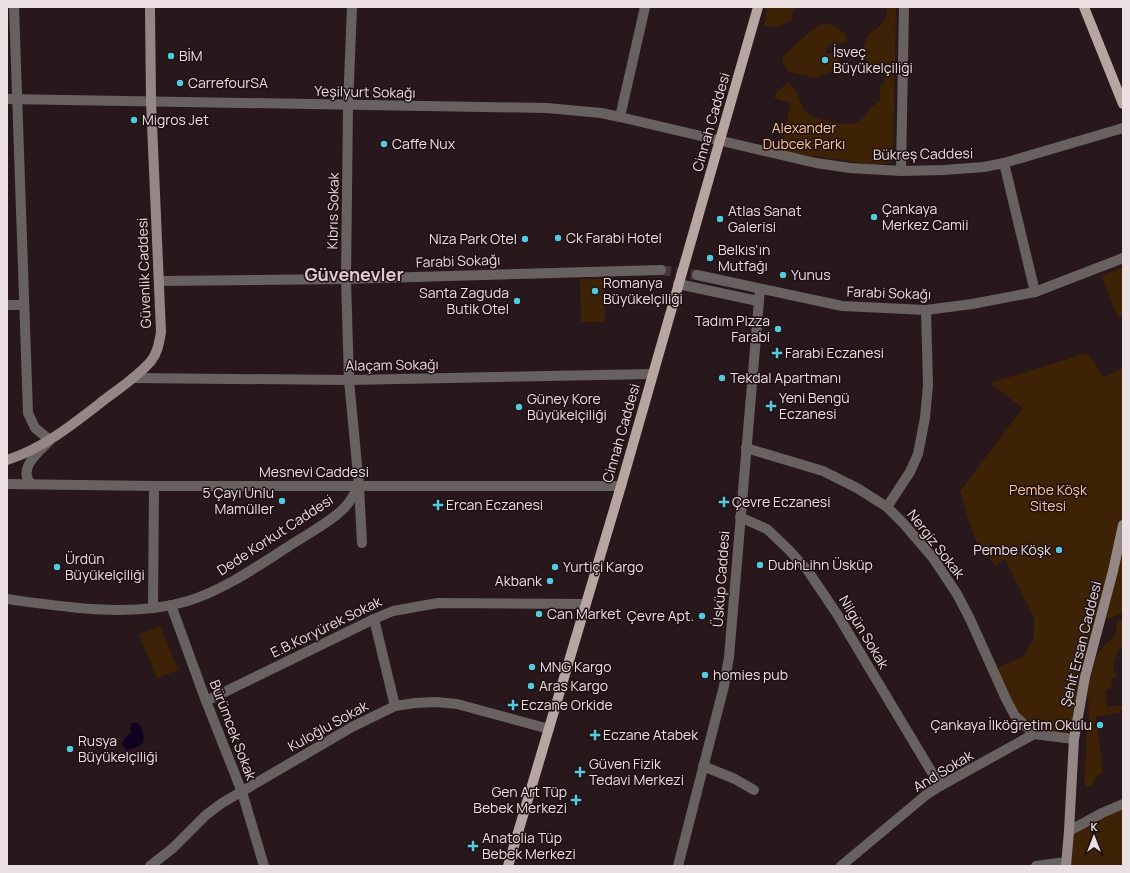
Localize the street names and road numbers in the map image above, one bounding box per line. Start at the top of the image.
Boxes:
street label: Cinnah Caddesi [687,70,734,174]
street label: Yeşilyurt Sokağı [314,81,416,102]
street label: Bükreş Caddesi [873,143,973,164]
street label: Kıbrıs Sokak [322,171,343,250]
street label: Güvenlik Caddesi [132,217,155,329]
street label: Farabi Sokağı [415,250,501,271]
street label: Farabi Sokağı [846,282,932,303]
street label: Alaçam Sokağı [345,354,439,375]
street label: Cinnah Caddesi [597,381,644,485]
street label: Mesnevi Caddesi [259,462,369,481]
street label: Dede Korkut Caddesi [213,490,336,579]
street label: Nergiz Sokak [903,505,970,583]
street label: Üsküp Caddesi [708,530,733,628]
street label: Şehit Ersan Caddesi [1056,579,1105,709]
street label: E.B.Koryürek Sokak [267,591,385,662]
street label: Nilgün Sokak [835,592,894,673]
street label: Bürümcek Sokak [206,677,262,784]
street label: Kuloğlu Sokak [284,695,372,755]
street label: And Sokak [909,745,977,796]

